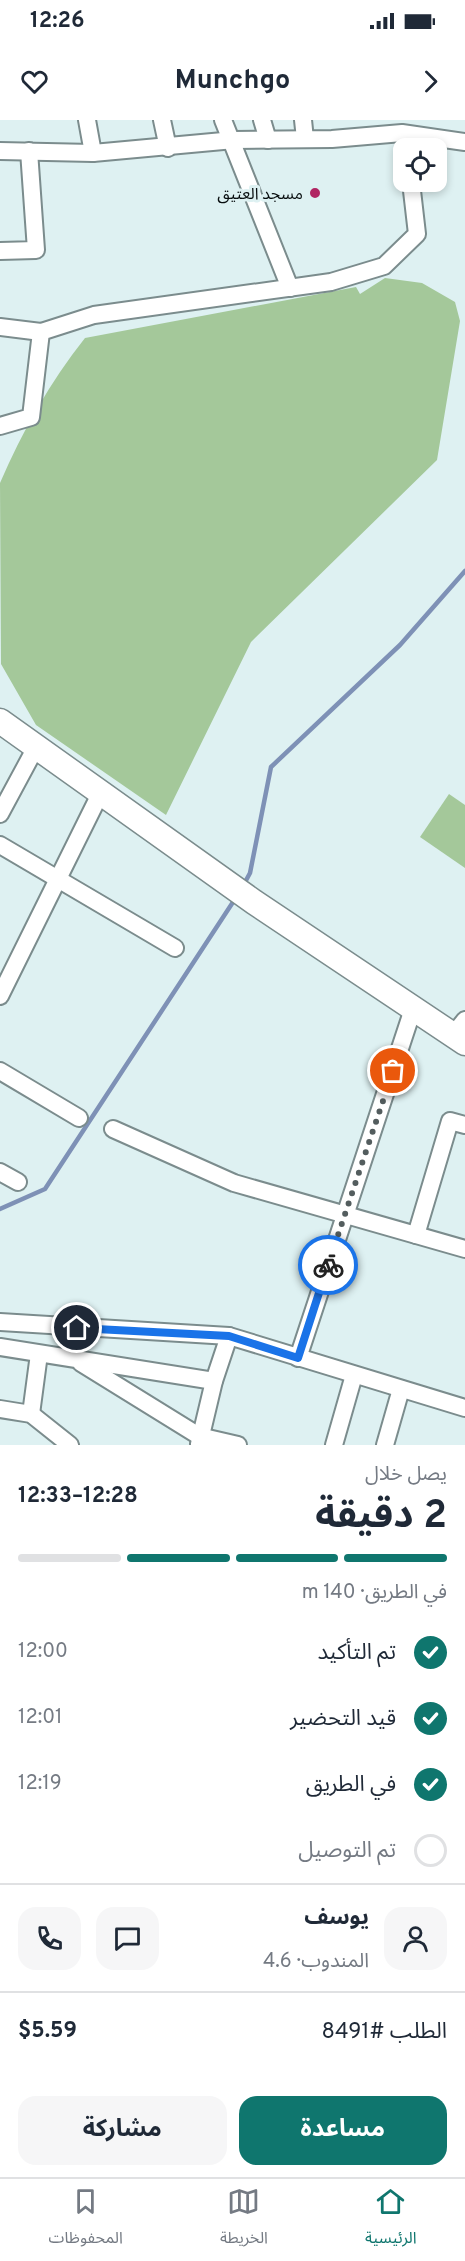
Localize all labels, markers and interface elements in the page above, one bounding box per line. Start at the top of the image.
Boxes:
text: 12:26 [30,8,85,35]
text: Munchgo [175,64,290,98]
icon: heart [18,65,51,98]
icon: forward [414,65,447,98]
map controls [393,138,447,192]
button: locate [393,138,447,192]
place label: مسجد العتيق [217,185,303,205]
marker: مسجد العتيق [308,186,322,200]
pin [367,1045,418,1096]
icon: bag [376,1054,409,1087]
courier [298,1235,358,1295]
icon: bike [312,1249,345,1282]
pin [51,1302,102,1353]
icon: home [60,1311,93,1344]
text: يصل خلال [365,1462,447,1488]
text: 12:28–12:33 [18,1483,138,1510]
text: 2 دقيقة [315,1493,447,1542]
text: في الطريق · 140 m [302,1580,447,1606]
icon: check [414,1636,447,1669]
text: 12:00 [18,1639,68,1665]
text: تم التأكيد [317,1640,396,1667]
icon: check [414,1702,447,1735]
text: 12:01 [18,1705,63,1731]
text: قيد التحضير [290,1706,396,1733]
icon: check [414,1768,447,1801]
text: 12:19 [18,1771,62,1797]
text: في الطريق [306,1772,396,1799]
text: تم التوصيل [298,1838,396,1865]
text: يوسف [304,1905,369,1932]
button: phone [18,1907,81,1970]
button: chat [96,1907,159,1970]
button: person [384,1907,447,1970]
text: المندوب · 4.6 [263,1949,369,1975]
text: $5.59 [18,2018,77,2045]
text: الطلب #8491 [321,2019,447,2046]
button: مشاركة [18,2096,227,2165]
button: مساعدة [239,2096,447,2165]
tab: المحفوظات [49,2185,123,2255]
tab: الخريطة [220,2185,268,2255]
tab: الرئيسية [365,2185,416,2255]

